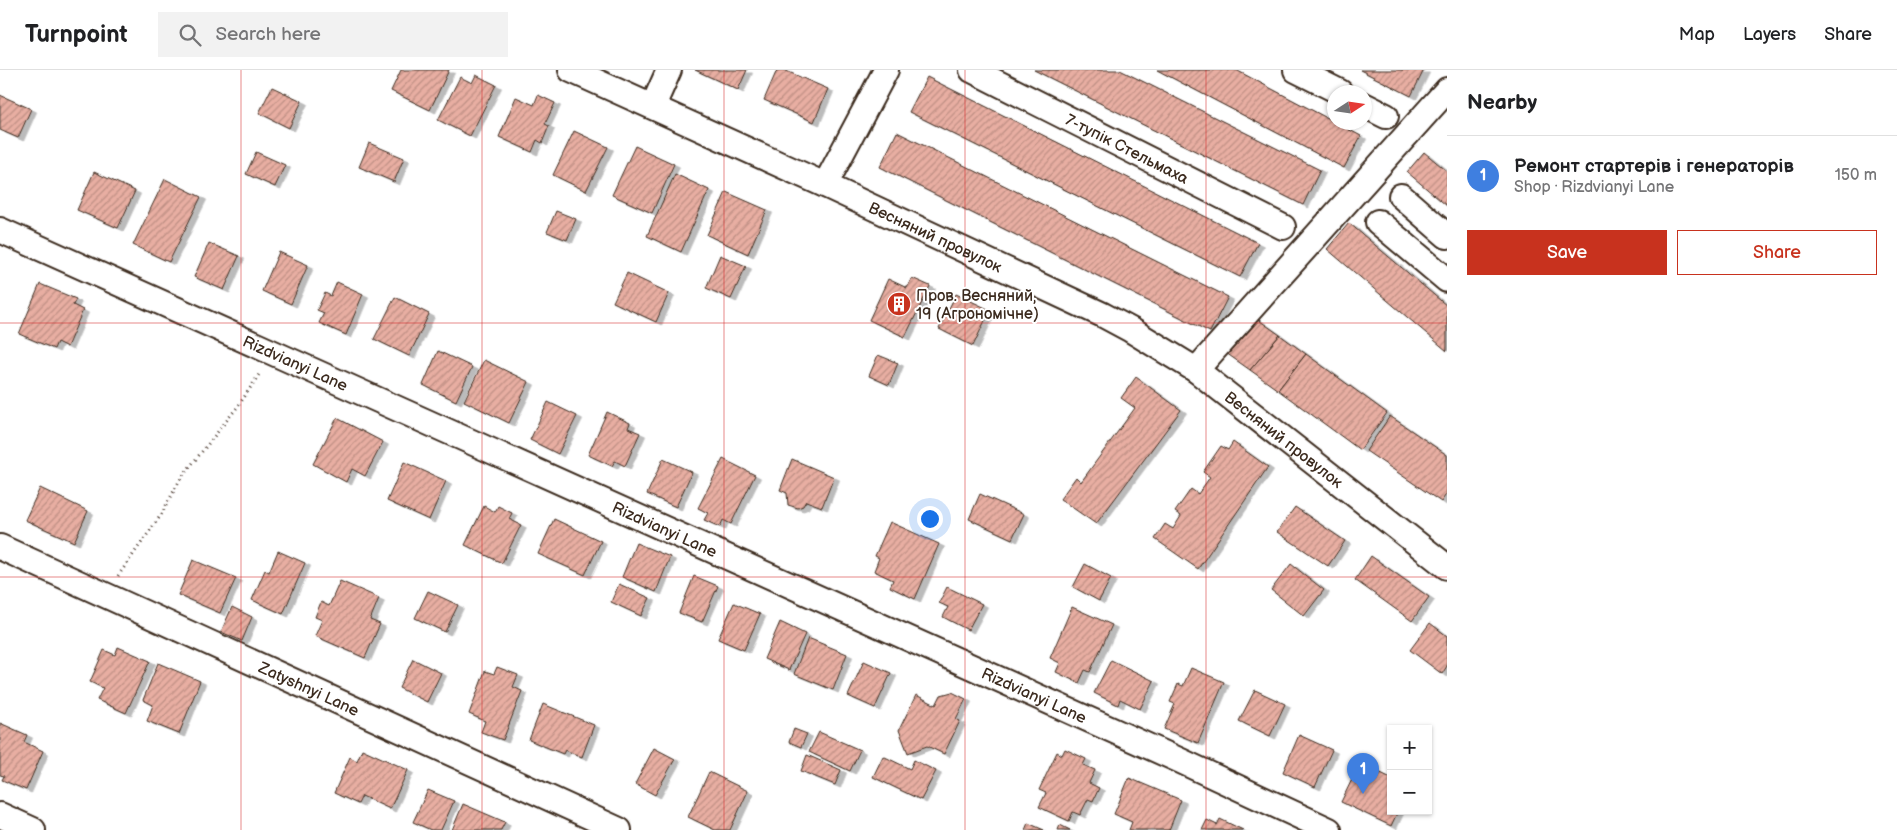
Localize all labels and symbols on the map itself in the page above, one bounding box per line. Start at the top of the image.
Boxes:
north arrow [1327,85,1372,130]
street label: 7-тупік Стельмаха [1062,111,1192,189]
street label: Весняний провулок [865,199,1005,278]
place label: Пров. Весняний, 19 (Агрономічне) [916,287,1039,324]
building icon: Пров. Весняний, 19 (Агрономічне) [886,291,912,317]
street label: Rizdvianyi Lane [239,332,351,396]
street label: Весняний провулок [1221,388,1347,493]
street label: Rizdvianyi Lane [609,498,720,562]
your location [917,506,943,532]
street label: Zatyshnyi Lane [254,658,362,721]
street label: Rizdvianyi Lane [978,665,1090,728]
pin: 1 [1347,753,1379,794]

